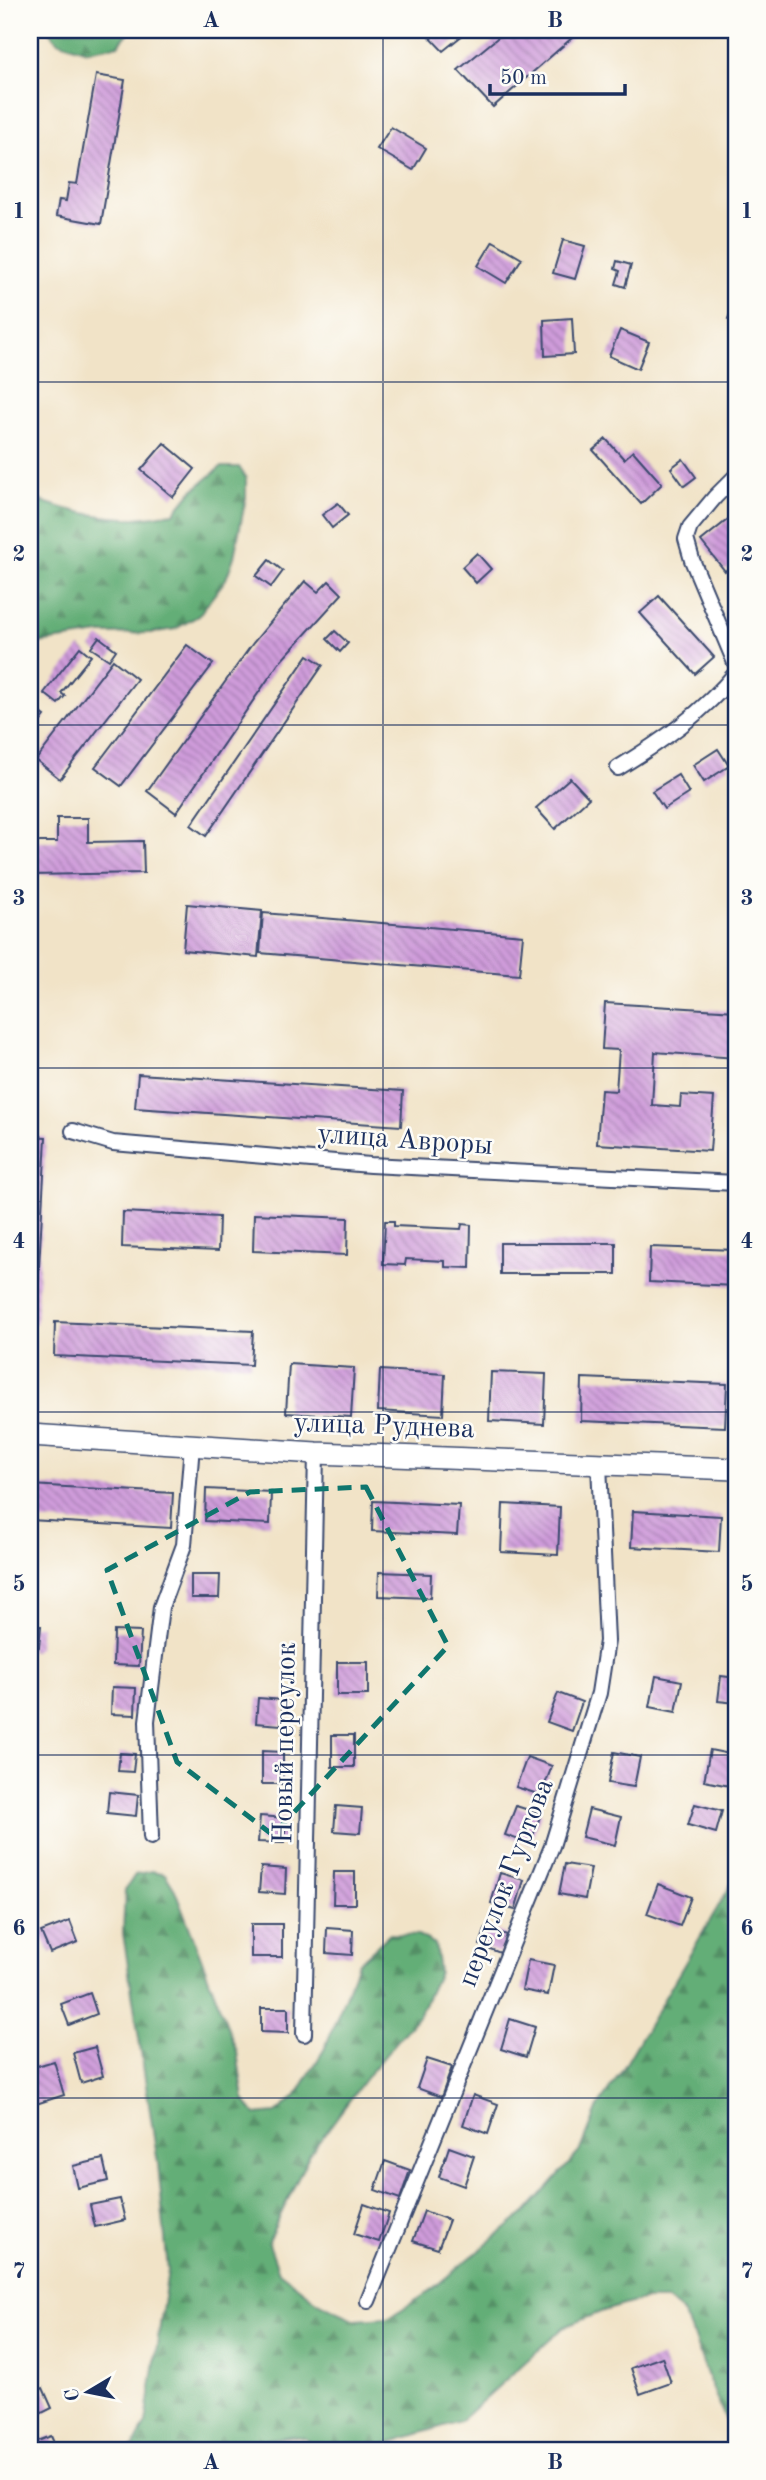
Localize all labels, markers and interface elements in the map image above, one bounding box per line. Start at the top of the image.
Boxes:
text: A [202,9,220,32]
text: B [547,9,563,32]
scale bar [490,52,624,96]
text: 50 m [500,68,547,89]
text: 1 [12,200,26,223]
text: 1 [740,200,754,223]
text: 2 [12,543,26,566]
text: 2 [740,543,754,566]
text: 3 [12,887,26,910]
text: 3 [740,887,754,910]
street label: улица Авроры [316,1121,494,1161]
text: 4 [12,1230,26,1253]
text: 4 [740,1230,754,1253]
street label: улица Руднева [293,1410,475,1444]
text: 5 [12,1573,26,1596]
text: 5 [740,1573,754,1596]
street label: Новый переулок [270,1642,302,1844]
street label: переулок Гуртова [454,1775,560,1991]
text: 6 [12,1917,26,1940]
text: 6 [740,1917,754,1940]
text: 7 [12,2260,26,2283]
text: 7 [740,2260,754,2283]
north arrow [52,2358,122,2428]
text: С [63,2387,84,2402]
text: A [202,2451,220,2474]
text: B [547,2451,563,2474]

